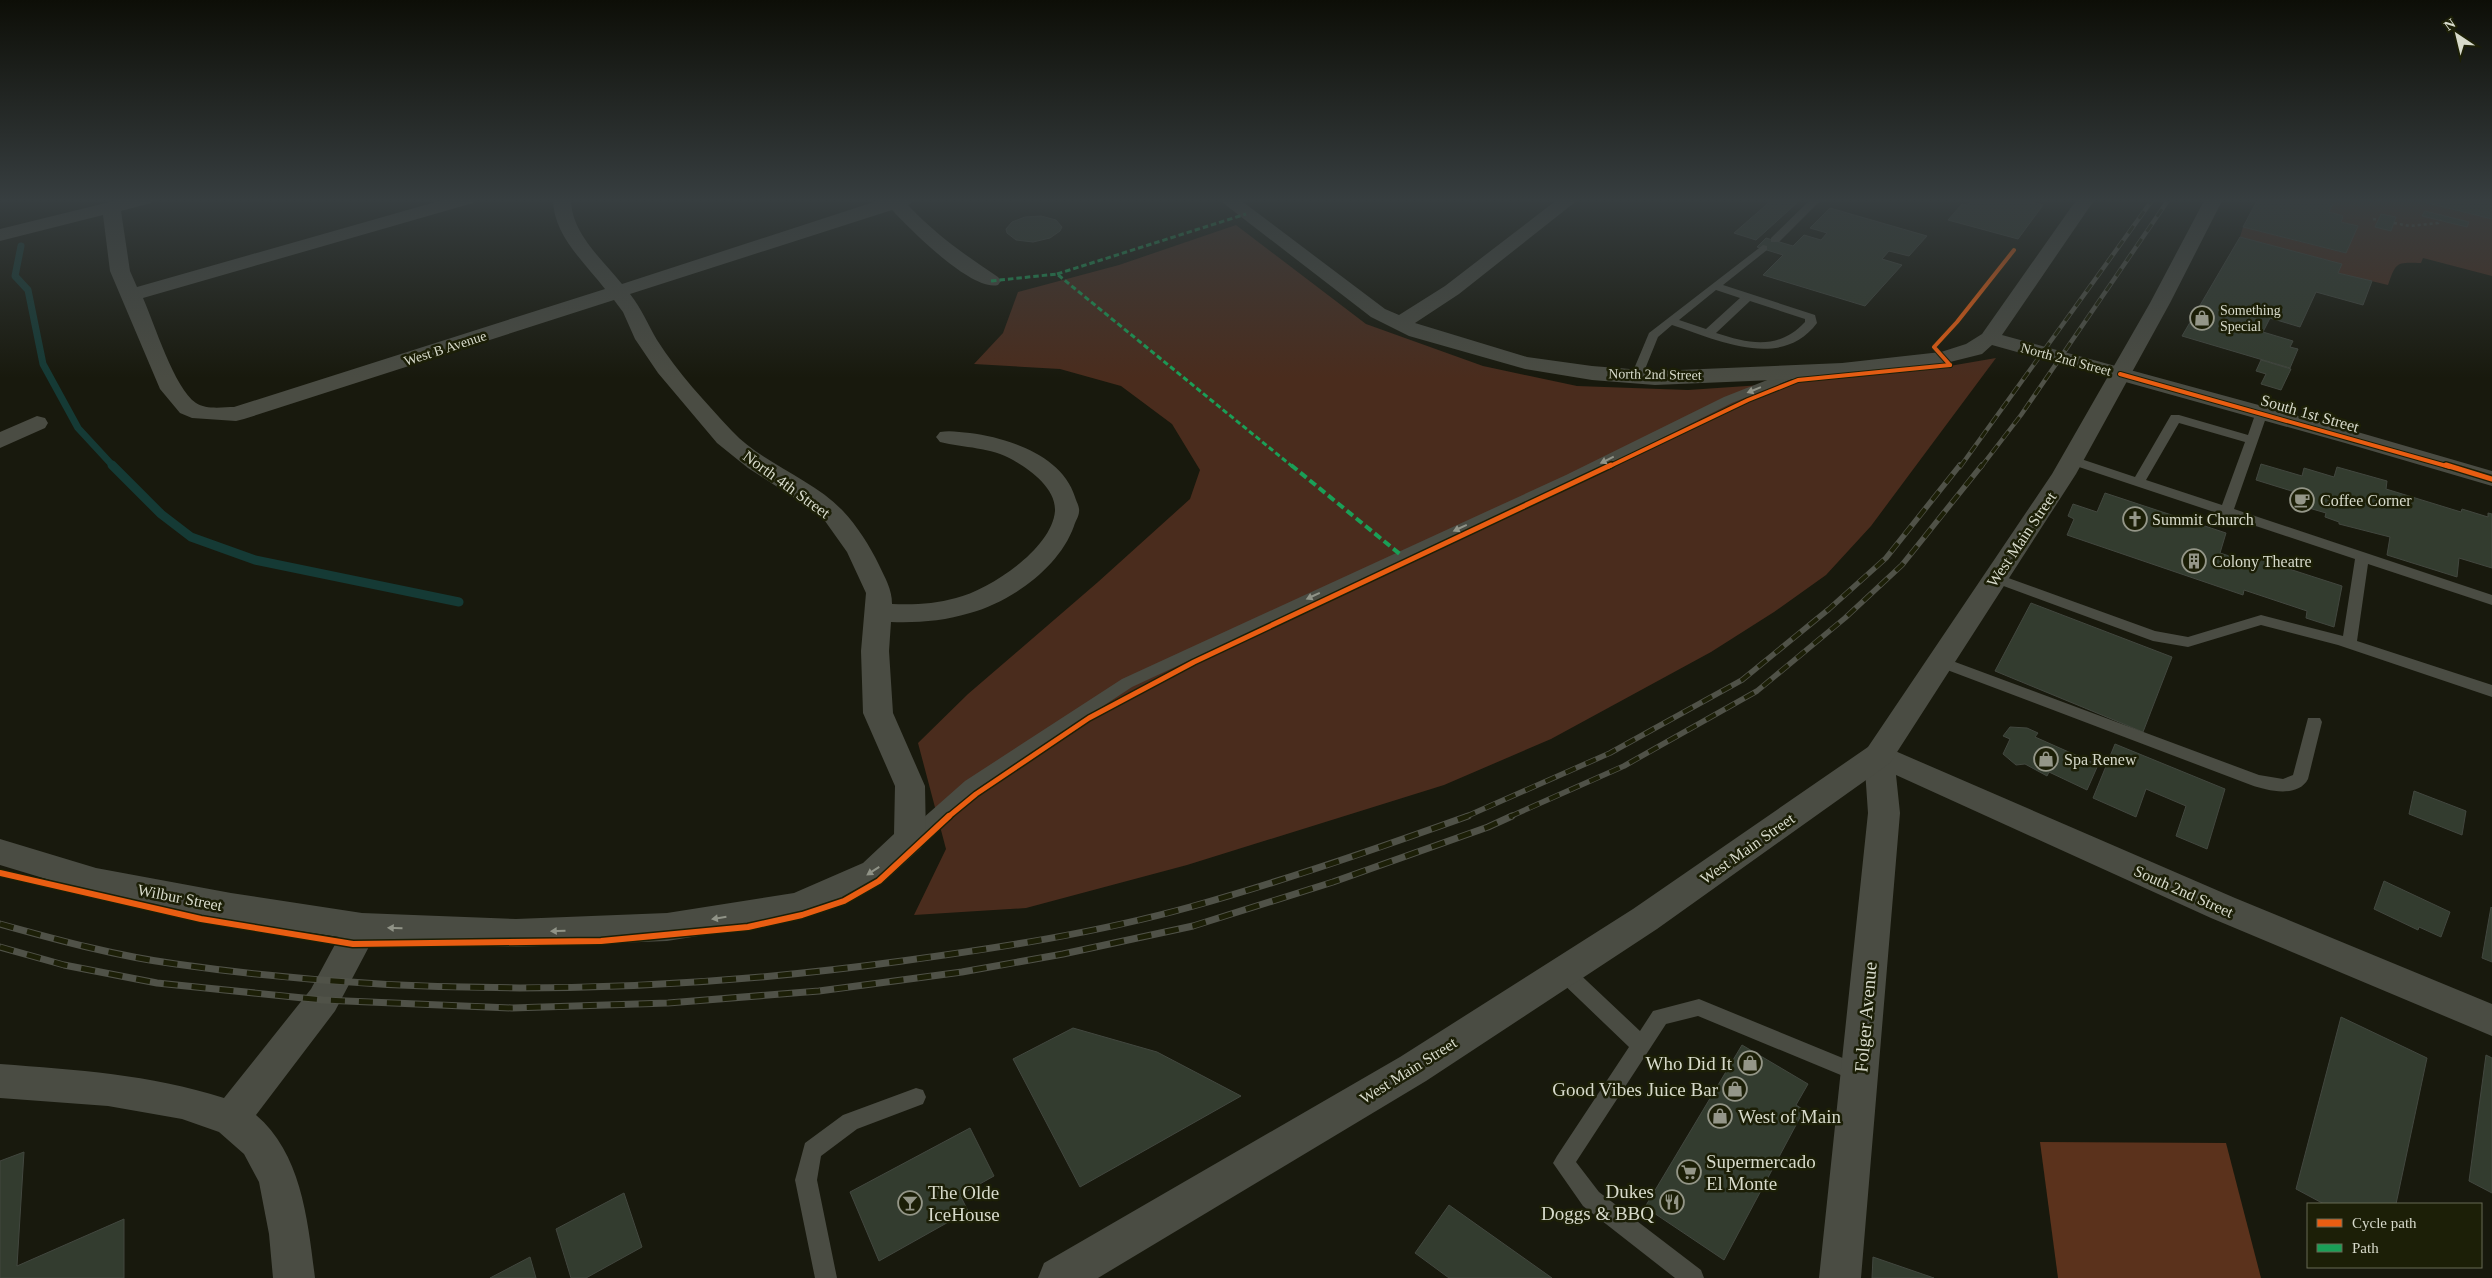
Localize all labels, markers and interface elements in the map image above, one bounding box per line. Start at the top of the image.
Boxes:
north arrow [2432,10,2482,60]
text: N [2441,16,2458,34]
place label: Something Special [2220,303,2281,334]
shop icon: Something Special [2189,305,2215,331]
street label: West B Avenue [402,328,488,369]
street label: North 2nd Street [2019,340,2113,379]
street label: North 2nd Street [1608,366,1702,383]
one-way arrow [1747,386,1761,394]
street label: South 1st Street [2259,391,2361,436]
street label: North 4th Street [740,447,834,522]
one-way arrow [1600,456,1615,464]
cafe icon: Coffee Corner [2289,487,2315,513]
street label: West Main Street [1983,488,2060,590]
place label: Coffee Corner [2320,492,2412,509]
church icon: Summit Church [2122,506,2148,532]
place label: Summit Church [2152,511,2254,528]
one-way arrow [1453,525,1467,533]
building icon: Colony Theatre [2181,548,2207,574]
place label: Colony Theatre [2212,553,2312,571]
one-way arrow [1305,592,1320,601]
shop icon: Spa Renew [2033,746,2059,772]
place label: Spa Renew [2064,751,2137,769]
street label: West Main Street [1697,809,1798,887]
street label: South 2nd Street [2132,862,2236,921]
one-way arrow [866,866,880,875]
street label: Wilbur Street [136,881,224,914]
one-way arrow [711,915,727,923]
one-way arrow [387,924,403,932]
one-way arrow [549,927,565,935]
street label: Folger Avenue [1850,961,1881,1073]
street label: West Main Street [1357,1034,1460,1107]
shop icon: Who Did It [1737,1050,1763,1076]
place label: Who Did It [1645,1053,1733,1074]
shop icon: Good Vibes Juice Bar [1722,1076,1748,1102]
place label: Good Vibes Juice Bar [1552,1079,1719,1100]
shop icon: West of Main [1707,1103,1733,1129]
place label: West of Main [1738,1106,1841,1127]
place label: Supermercado El Monte [1706,1151,1816,1194]
supermarket icon: Supermercado El Monte [1676,1159,1702,1185]
place label: Dukes Doggs & BBQ [1541,1181,1654,1224]
place label: The Olde IceHouse [928,1182,1000,1225]
restaurant icon: Dukes Doggs & BBQ [1659,1189,1685,1215]
bar icon: The Olde IceHouse [897,1190,923,1216]
legend [2307,1203,2482,1268]
text: Cycle path [2352,1215,2417,1231]
text: Path [2352,1240,2379,1256]

